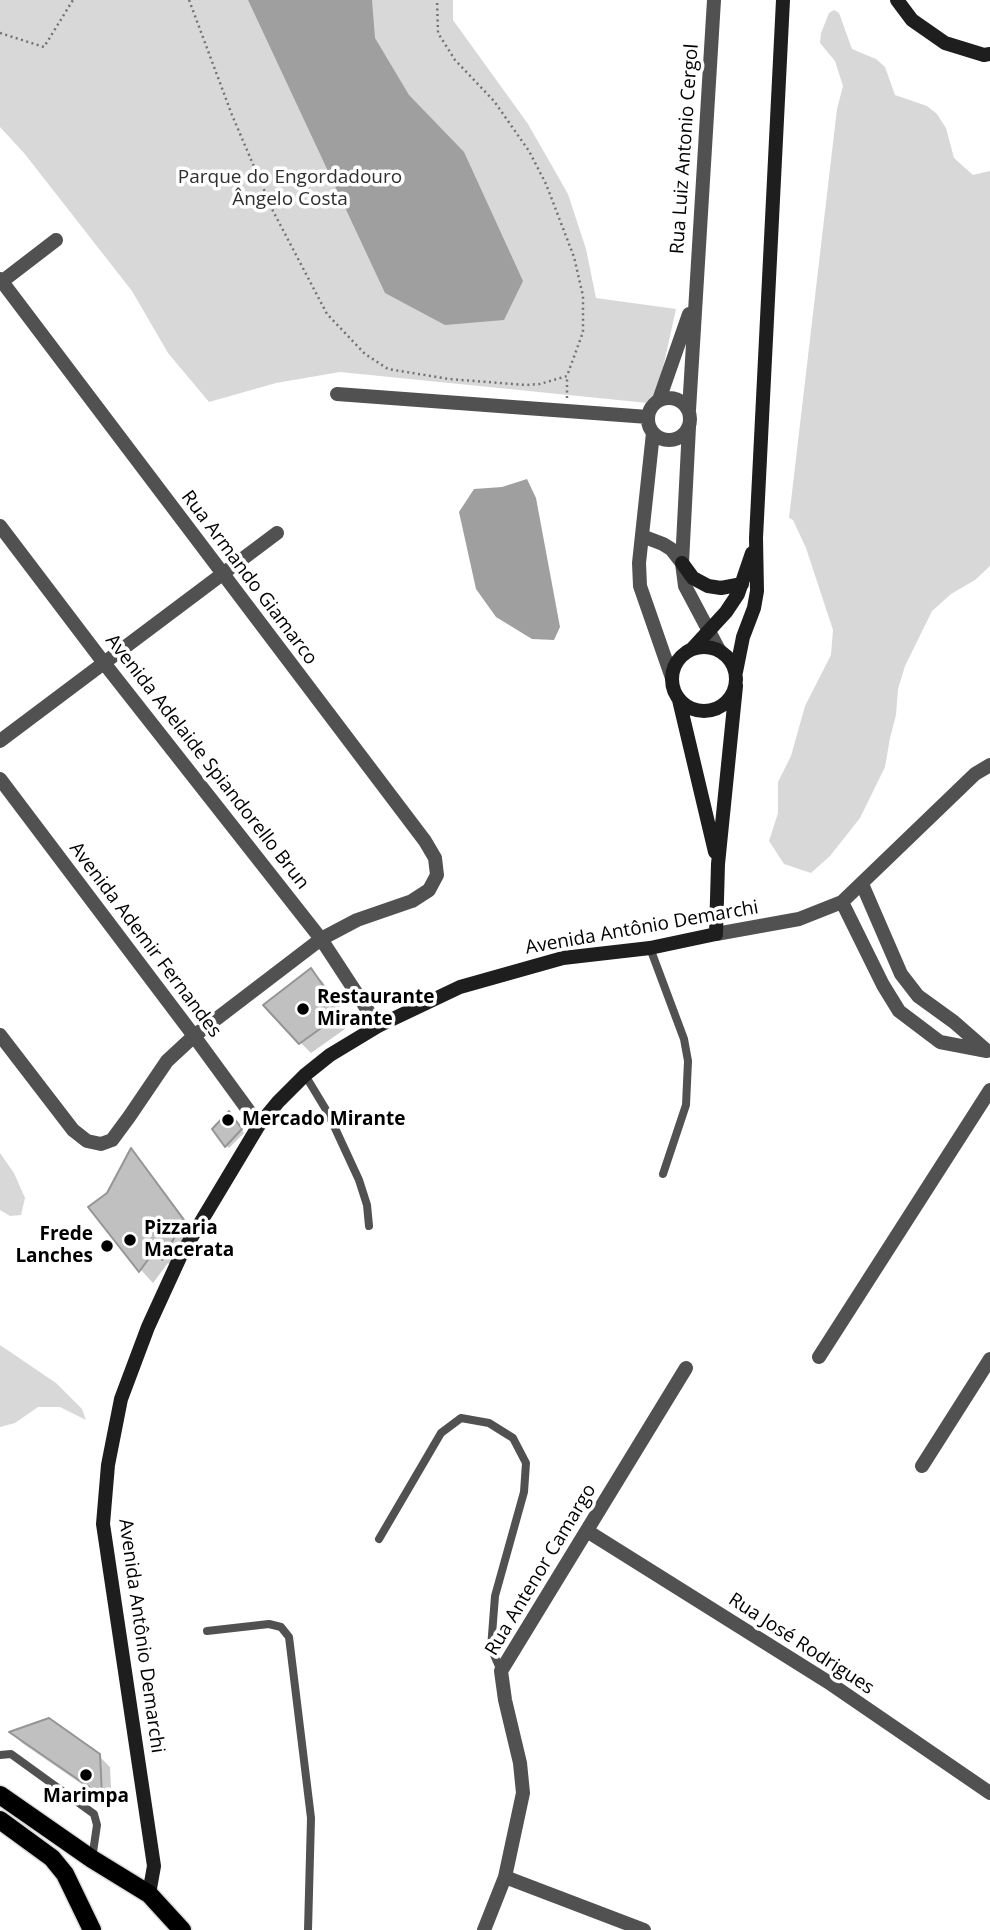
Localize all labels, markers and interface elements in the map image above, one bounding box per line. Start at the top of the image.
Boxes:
street label: Rua Luiz Antonio Cergol [666,43,704,255]
park label: Parque do Engordadouro Ângelo Costa [178,167,402,211]
street label: Rua Armando Giamarco [176,486,322,670]
street label: Avenida Adelaide Spiandorello Brun [100,630,314,894]
street label: Avenida Ademir Fernandes [64,838,226,1042]
street label: Avenida Antônio Demarchi [524,896,760,960]
place label: Restaurante Mirante [317,987,434,1031]
marker: Restaurante Mirante [295,1001,311,1017]
place label: Mercado Mirante [242,1109,406,1131]
marker: Mercado Mirante [220,1112,236,1128]
place label: Pizzaria Macerata [144,1218,234,1262]
place label: Frede Lanches [15,1224,93,1268]
marker: Pizzaria Macerata [122,1232,138,1248]
marker: Frede Lanches [99,1238,115,1254]
street label: Rua Antenor Camargo [481,1480,601,1660]
street label: Avenida Antônio Demarchi [113,1517,169,1755]
street label: Rua José Rodrigues [724,1588,878,1700]
marker: Marimpa [78,1767,94,1783]
place label: Marimpa [43,1786,129,1808]

